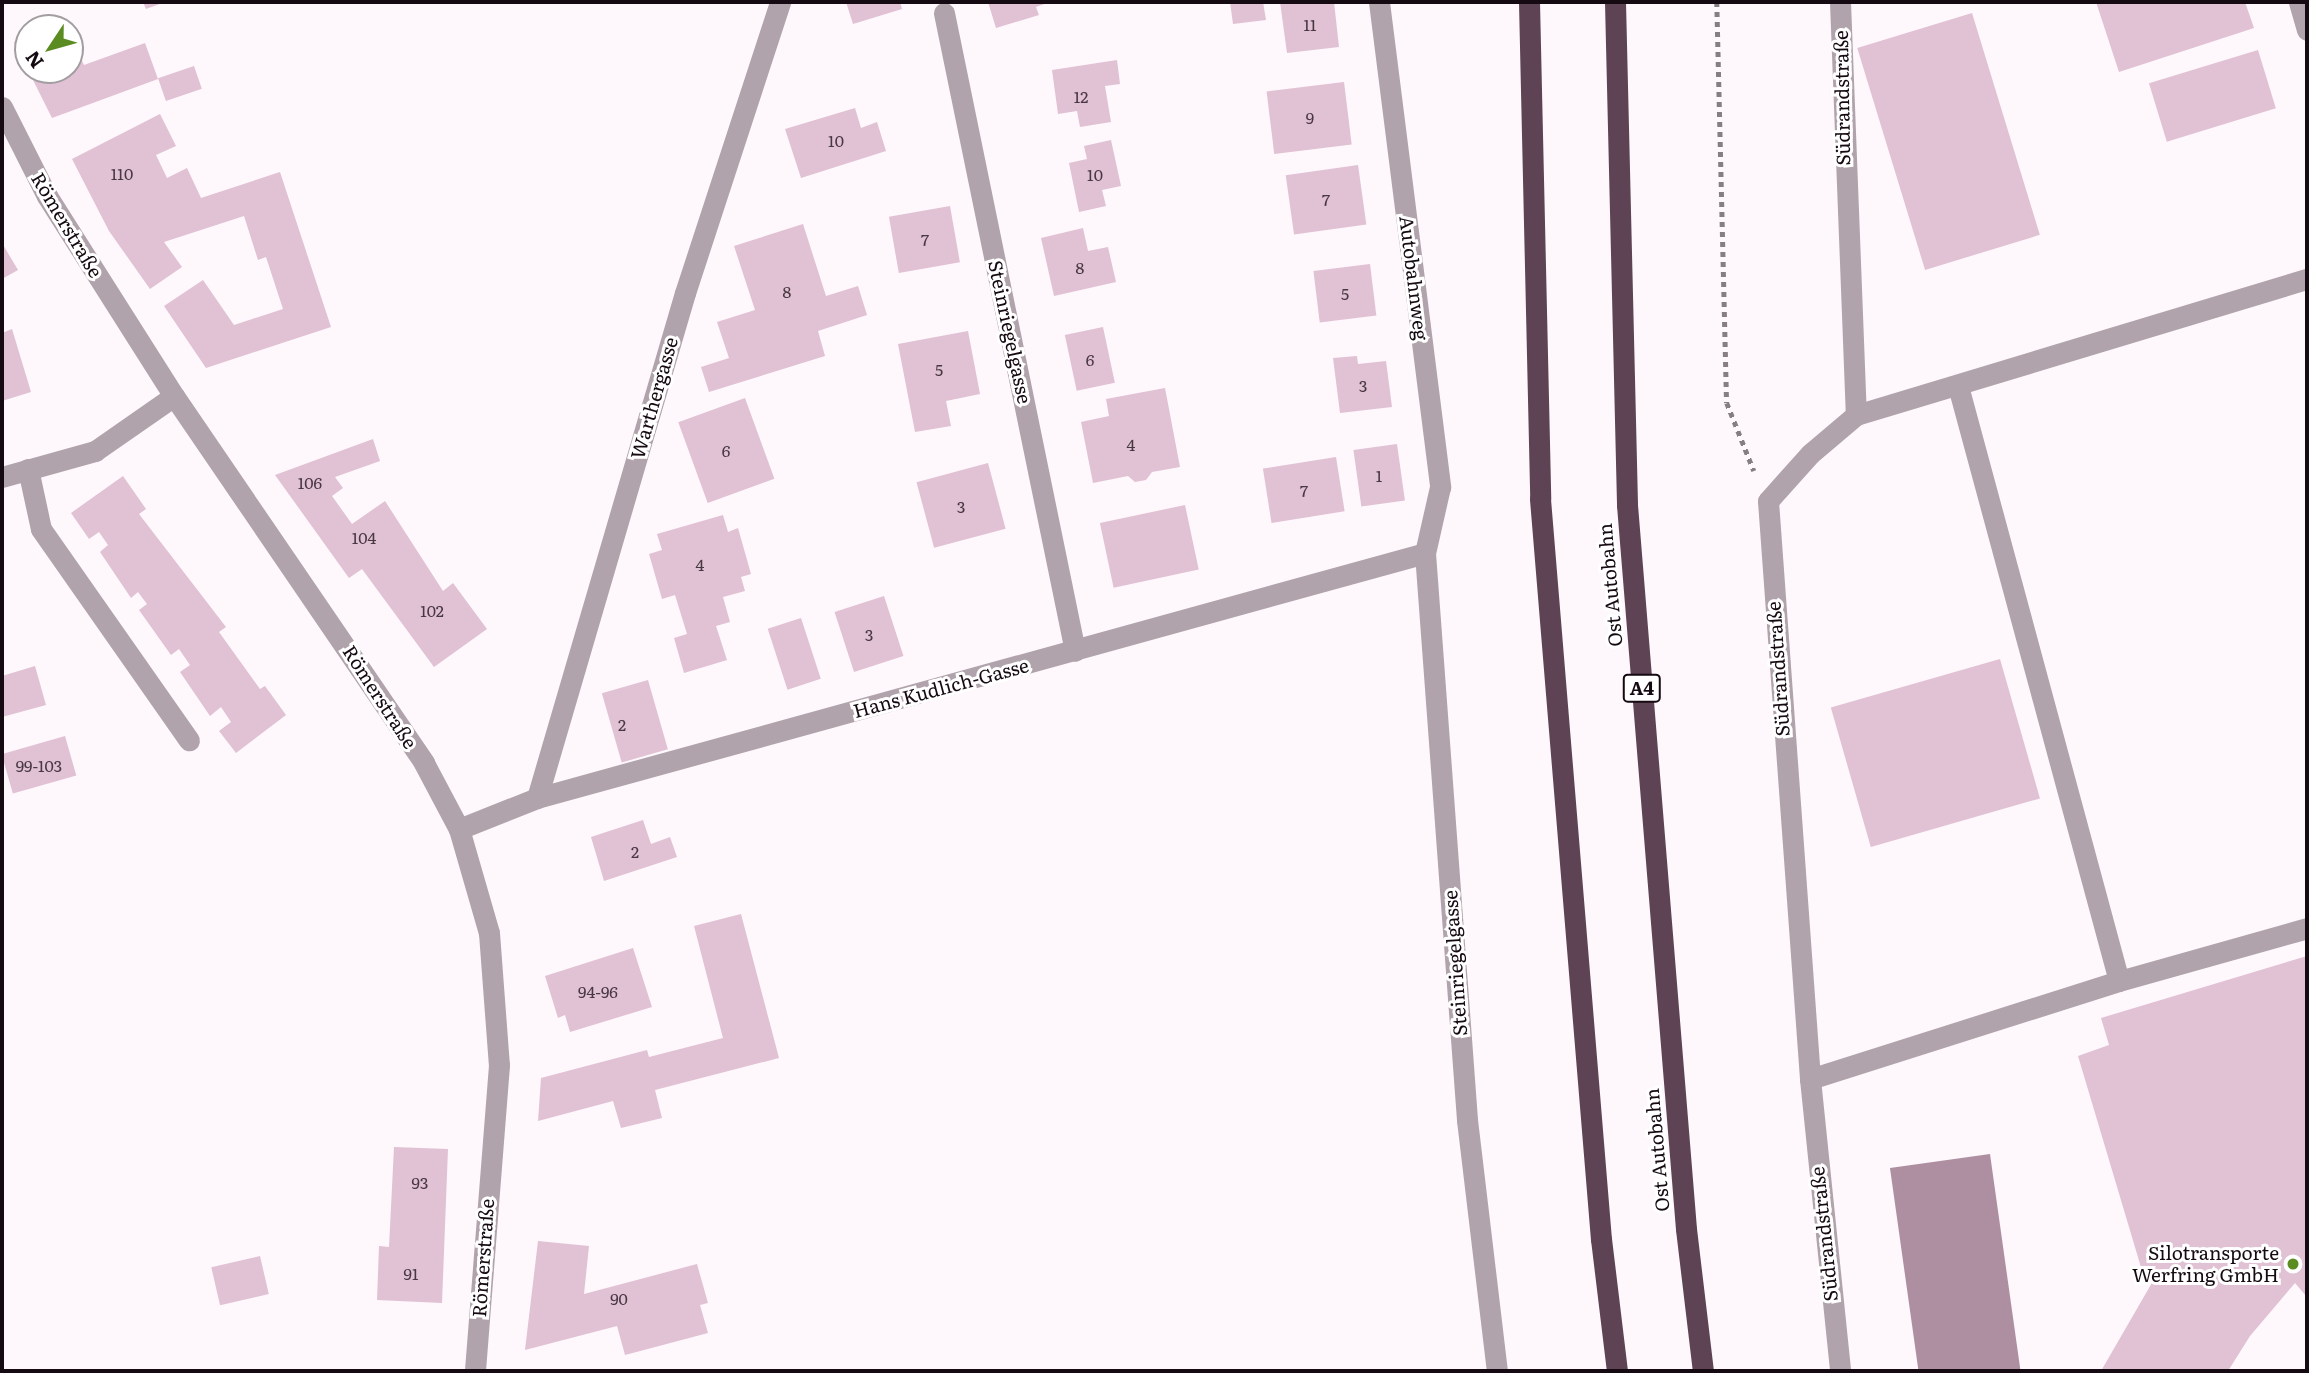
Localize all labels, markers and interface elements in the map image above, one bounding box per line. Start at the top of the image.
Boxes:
north arrow [14,14,84,84]
house number: 11 [1303,14,1317,34]
street label: Südrandstraße [1829,30,1855,166]
text: N [18,45,50,75]
house number: 12 [1074,86,1088,106]
house number: 9 [1306,107,1314,127]
house number: 10 [828,130,844,150]
house number: 110 [111,163,133,183]
house number: 10 [1087,164,1103,184]
street label: Römerstraße [27,168,107,282]
house number: 7 [1322,189,1330,209]
street label: Autobahnweg [1395,214,1433,342]
house number: 7 [921,229,929,249]
house number: 8 [1076,257,1084,277]
street label: Steinriegelgasse [984,258,1036,406]
house number: 8 [783,281,791,301]
house number: 5 [1341,283,1349,303]
street label: Warthergasse [626,334,682,462]
house number: 6 [1086,349,1094,369]
house number: 5 [935,359,943,379]
house number: 3 [1359,375,1367,395]
house number: 4 [1127,434,1135,454]
house number: 6 [722,440,730,460]
house number: 1 [1376,465,1382,485]
house number: 106 [298,472,322,492]
house number: 7 [1300,480,1308,500]
house number: 3 [957,496,965,516]
street label: Ost Autobahn [1593,522,1627,648]
house number: 104 [352,527,376,547]
house number: 4 [696,554,704,574]
house number: 102 [420,600,444,620]
street label: Südrandstraße [1762,601,1794,737]
house number: 3 [865,624,873,644]
street label: Römerstraße [338,641,422,753]
street label: Hans Kudlich-Gasse [851,654,1031,722]
road number: A4 [1623,674,1661,702]
house number: 2 [618,714,626,734]
house number: 99-103 [16,755,62,775]
house number: 2 [631,841,639,861]
street label: Steinriegelgasse [1439,889,1471,1037]
house number: 94-96 [578,981,618,1001]
street label: Ost Autobahn [1640,1087,1674,1213]
street label: Südrandstraße [1806,1165,1842,1303]
house number: 93 [411,1172,429,1192]
street label: Römerstraße [467,1198,499,1318]
place label: Silotransporte Werfring GmbH [2132,1242,2279,1286]
marker: Silotransporte Werfring GmbH [2285,1256,2301,1272]
house number: 91 [404,1263,418,1283]
house number: 90 [610,1288,628,1308]

